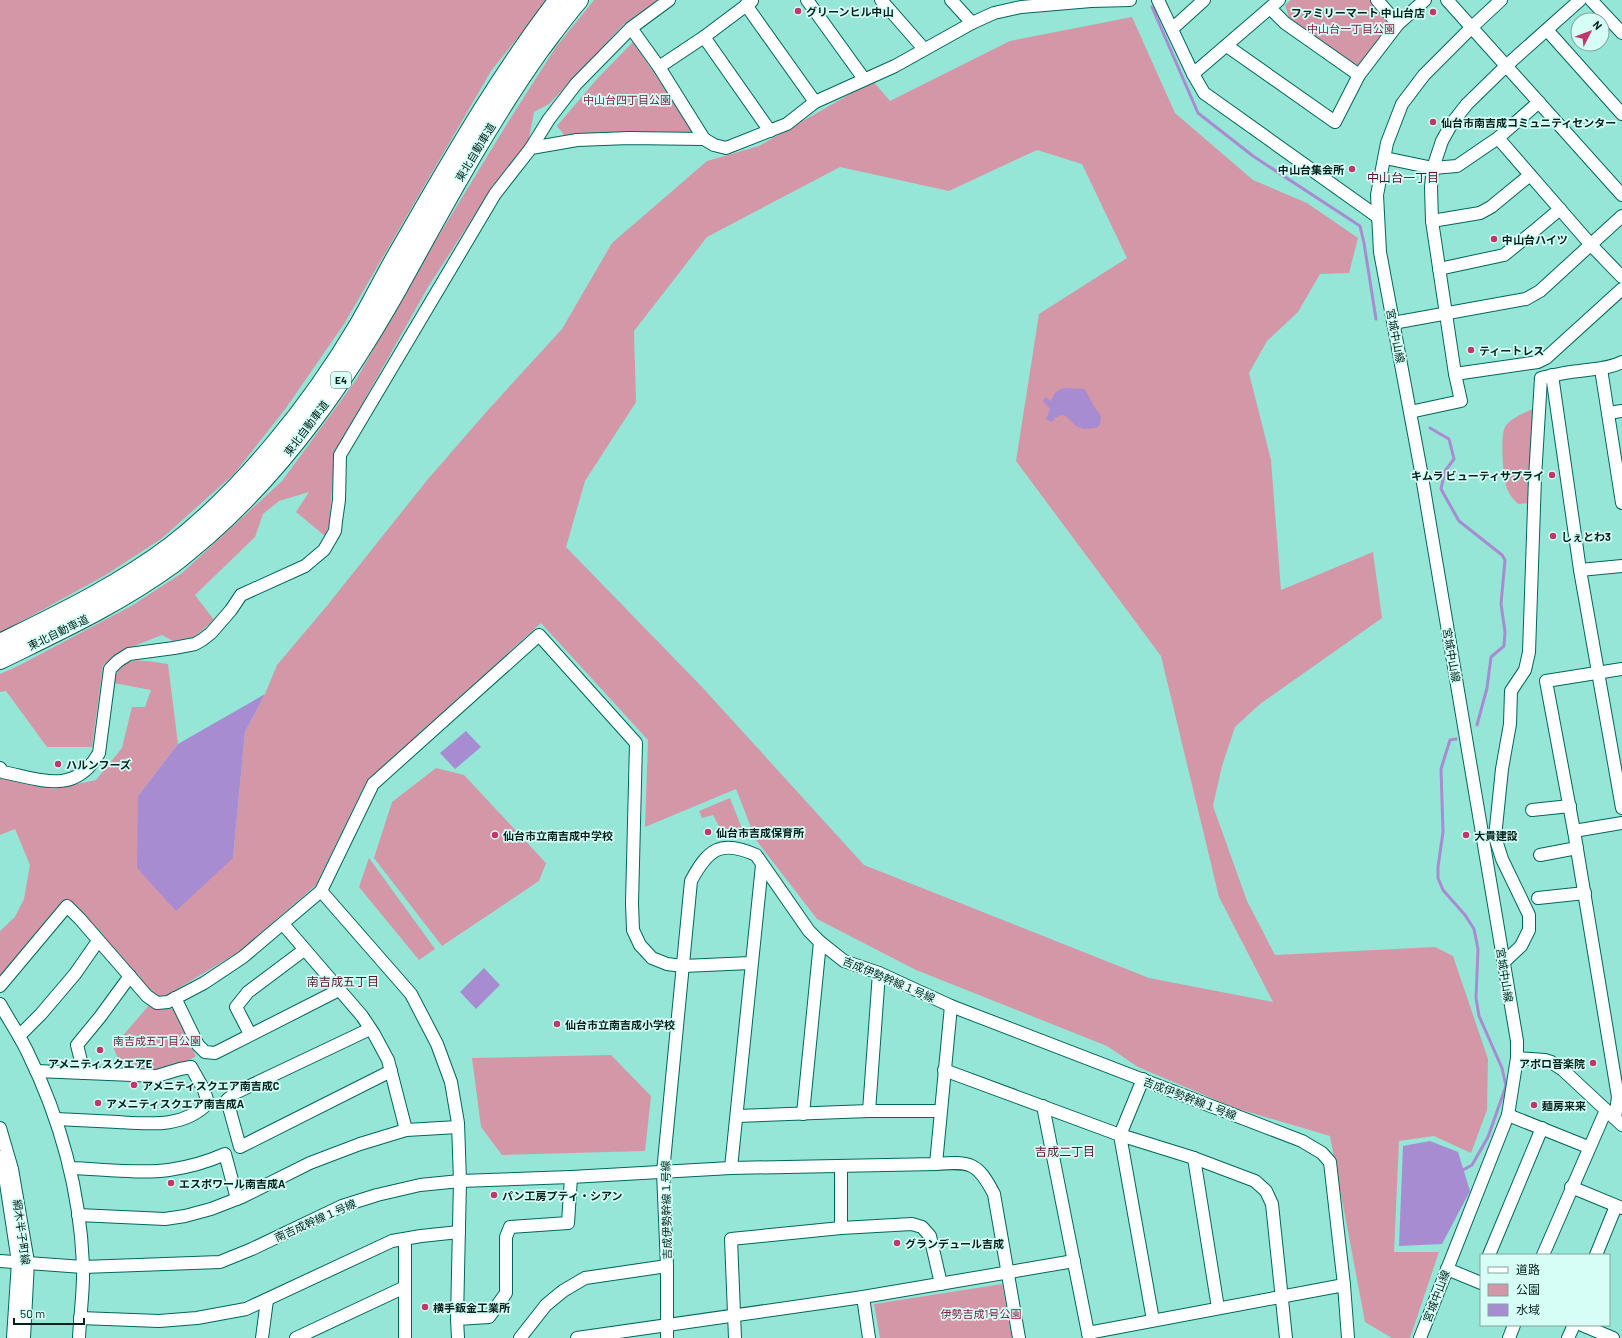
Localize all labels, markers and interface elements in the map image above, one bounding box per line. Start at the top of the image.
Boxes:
place label: グリーンヒル中山 [806,5,893,18]
marker: グリーンヒル中山 [793,6,803,16]
place label: ファミリーマート 中山台店 [1291,6,1425,19]
marker: ファミリーマート 中山台店 [1428,7,1438,17]
north arrow [1570,12,1610,52]
text: N [1591,18,1605,32]
park label: 中山台一丁目公園 [1307,22,1395,35]
park label: 中山台四丁目公園 [583,93,671,106]
place label: 仙台市南吉成コミュニティセンター [1441,116,1616,129]
marker: 仙台市南吉成コミュニティセンター [1428,117,1438,127]
street label: 東北自動車道 [452,120,498,184]
place label: 中山台集会所 [1278,163,1344,176]
marker: 中山台集会所 [1347,164,1357,174]
district label: 中山台一丁目 [1367,170,1439,184]
place label: 中山台ハイツ [1502,233,1568,246]
marker: 中山台ハイツ [1489,234,1499,244]
street label: 宮城中山線 [1384,308,1408,364]
place label: ティートレス [1479,344,1544,357]
marker: ティートレス [1466,345,1476,355]
road number: E4 [331,372,351,388]
street label: 東北自動車道 [281,398,331,458]
place label: キムラ ビューティサプライ [1411,469,1544,482]
marker: キムラ ビューティサプライ [1547,470,1557,480]
place label: しぇとわ3 [1561,530,1611,543]
marker: しぇとわ3 [1548,531,1558,541]
street label: 東北自動車道 [25,612,91,652]
street label: 宮城中山線 [1441,627,1463,683]
place label: ハルンフーズ [66,758,131,771]
marker: ハルンフーズ [53,759,63,769]
place label: 仙台市吉成保育所 [716,826,804,839]
marker: 仙台市吉成保育所 [703,827,713,837]
place label: 仙台市立南吉成中学校 [503,829,613,842]
place label: 大貴建設 [1474,829,1518,842]
marker: 仙台市立南吉成中学校 [490,830,500,840]
marker: 大貴建設 [1461,830,1471,840]
street label: 宮城中山線 [1494,947,1516,1003]
street label: 吉成伊勢幹線１号線 [841,954,937,1004]
district label: 南吉成五丁目 [307,974,379,988]
place label: 仙台市立南吉成小学校 [565,1018,675,1031]
marker: 仙台市立南吉成小学校 [552,1019,562,1029]
park label: 南吉成五丁目公園 [113,1034,201,1047]
marker: アメニティスクエアE [95,1045,105,1055]
place label: アメニティスクエアE [48,1057,153,1070]
place label: アポロ音楽院 [1519,1057,1585,1070]
marker: アポロ音楽院 [1588,1058,1598,1068]
street label: 吉成伊勢幹線１号線 [1141,1074,1239,1122]
place label: アメニティスクエア南吉成C [142,1079,280,1092]
marker: アメニティスクエア南吉成C [129,1080,139,1090]
place label: アメニティスクエア南吉成A [106,1097,245,1110]
marker: アメニティスクエア南吉成A [93,1098,103,1108]
place label: 麺房来来 [1541,1099,1586,1112]
marker: 麺房来来 [1529,1100,1539,1110]
district label: 吉成二丁目 [1035,1144,1095,1158]
street label: 吉成伊勢幹線１号線 [659,1160,673,1260]
place label: エスポワール南吉成A [179,1177,286,1190]
marker: エスポワール南吉成A [166,1178,176,1188]
place label: パン工房プティ・シアン [502,1189,622,1202]
marker: パン工房プティ・シアン [489,1190,499,1200]
street label: 南吉成幹線１号線 [272,1196,358,1244]
street label: 綱木半子町線 [11,1198,33,1266]
place label: グランデュール吉成 [905,1237,1004,1250]
marker: グランデュール吉成 [892,1238,902,1248]
legend [1480,1254,1610,1326]
text: 道路 [1516,1262,1540,1276]
street label: 宮城中山線 [1420,1268,1452,1324]
text: 公園 [1516,1282,1540,1296]
scale bar [14,1300,84,1326]
place label: 横手鈑金工業所 [433,1301,510,1314]
marker: 横手鈑金工業所 [420,1302,430,1312]
text: 水域 [1516,1302,1540,1316]
text: 50 m [20,1306,45,1320]
park label: 伊勢吉成1号公園 [941,1307,1021,1320]

